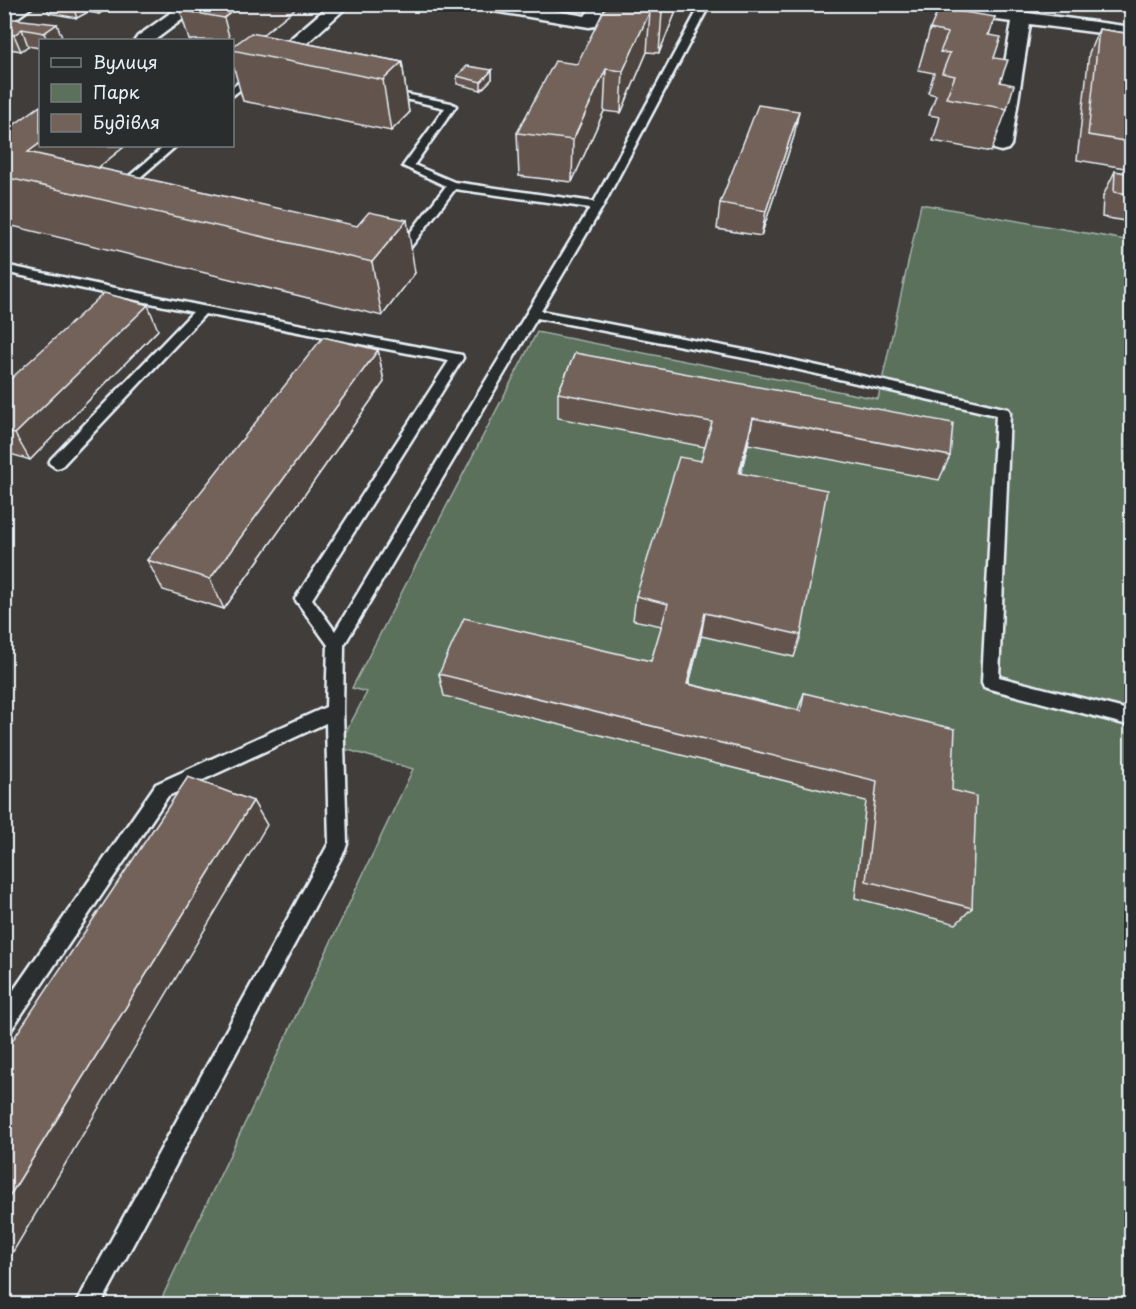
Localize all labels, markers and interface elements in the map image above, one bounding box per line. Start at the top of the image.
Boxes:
legend [39,39,234,147]
text: Вулиця [93,48,158,75]
text: Парк [93,78,140,105]
text: Будівля [93,108,160,135]

